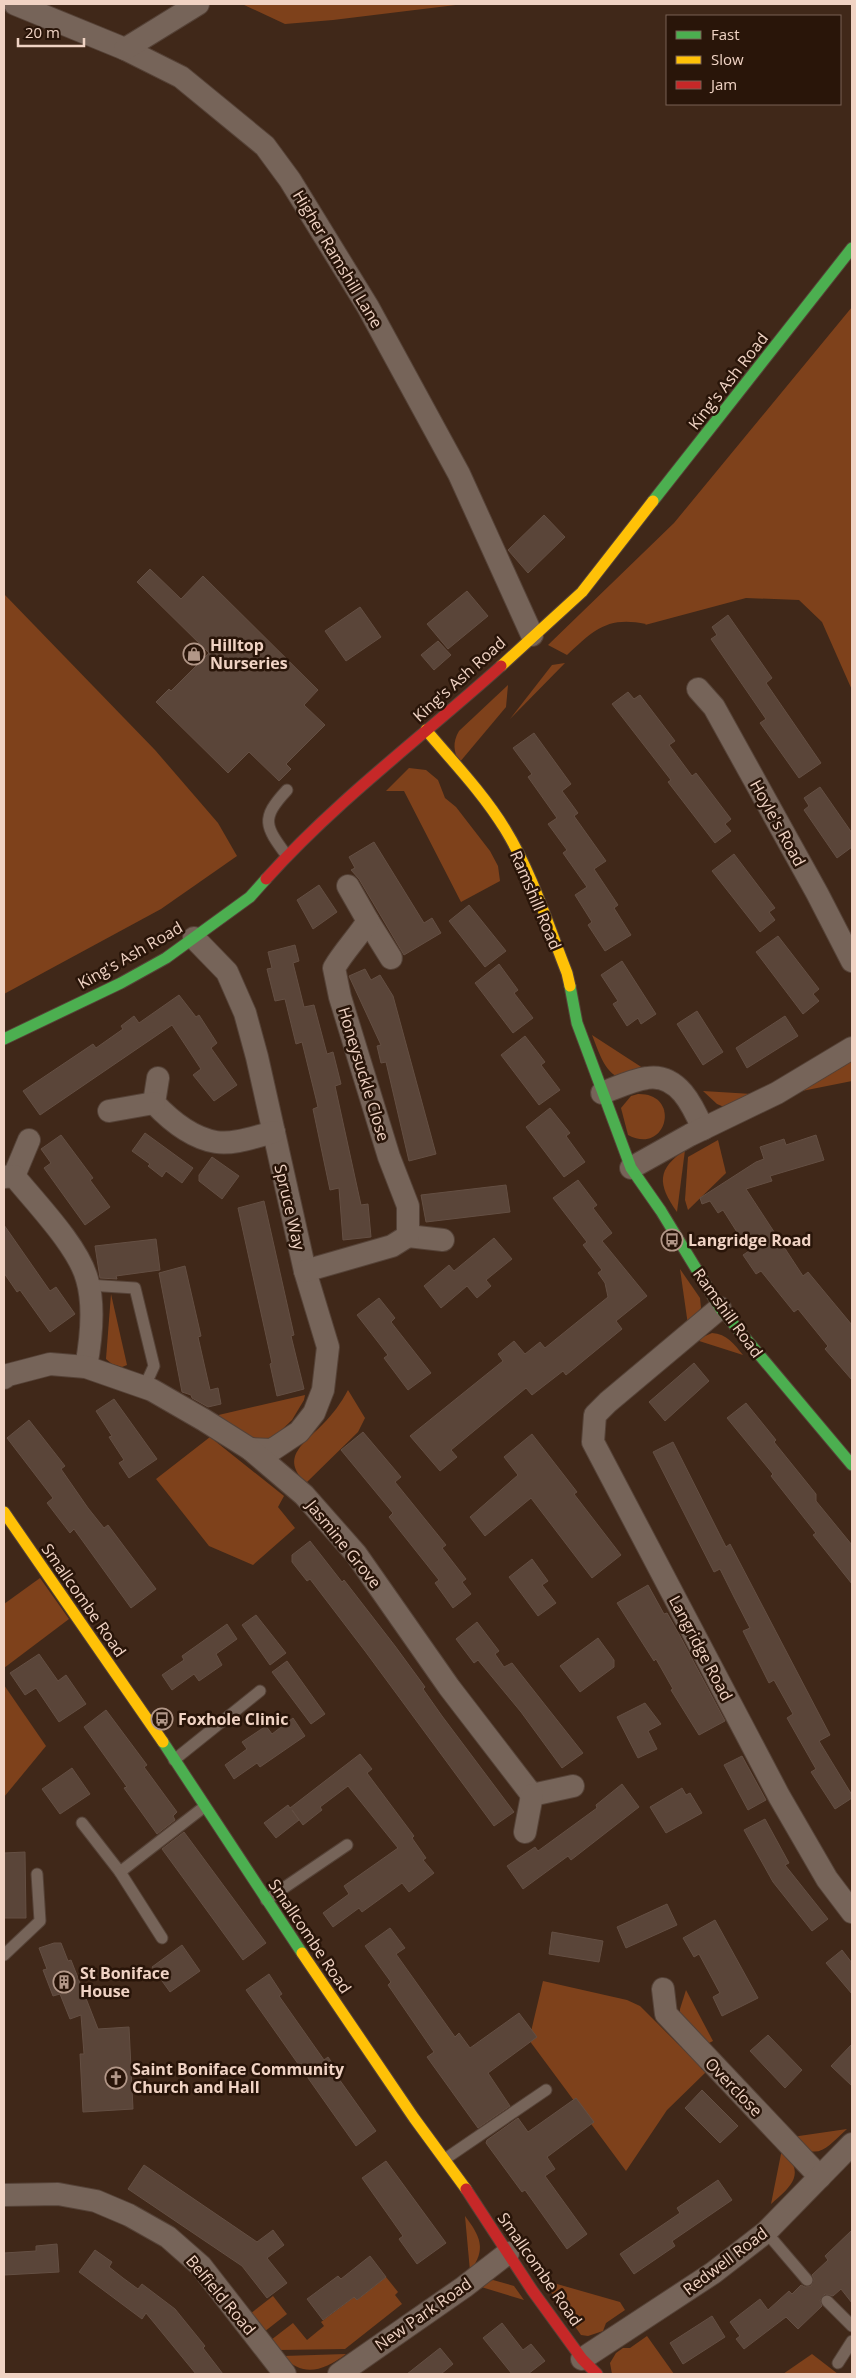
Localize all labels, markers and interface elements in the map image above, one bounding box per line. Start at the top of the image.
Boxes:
scale bar [18,15,84,47]
legend [666,15,841,105]
text: 20 m [25,22,60,42]
text: Fast [711,24,740,44]
text: Slow [711,49,744,69]
text: Jam [709,74,737,94]
street label: Higher Ramshill Lane [288,186,388,332]
street label: King's Ash Road [683,328,773,434]
street label: King's Ash Road [408,632,510,726]
place label: Hilltop Nurseries [210,634,288,674]
shop icon: Hilltop Nurseries [182,642,206,666]
street label: Hoyle's Road [745,776,811,870]
street label: Ramshill Road [505,847,567,953]
street label: King's Ash Road [74,916,186,994]
street label: Honeysuckle Close [333,1004,395,1144]
street label: Spruce Way [269,1162,311,1253]
bus stop icon: Langridge Road [660,1228,684,1252]
place label: Langridge Road [688,1229,811,1251]
street label: Ramshill Road [688,1264,768,1362]
street label: Jasmine Grove [300,1494,386,1593]
street label: Smallcombe Road [37,1539,131,1661]
street label: Langridge Road [664,1592,738,1704]
bus stop icon: Foxhole Clinic [150,1707,174,1731]
place label: Foxhole Clinic [178,1708,288,1730]
street label: Smallcombe Road [263,1874,357,1998]
place label: St Boniface House [80,1962,170,2002]
building icon: St Boniface House [52,1970,76,1994]
street label: Overclose [700,2053,768,2121]
place label: Saint Boniface Community Church and Hall [132,2058,345,2098]
church icon: Saint Boniface Community Church and Hall [104,2066,128,2090]
street label: Smallcombe Road [493,2208,587,2330]
street label: Redwell Road [678,2222,772,2300]
street label: Belfield Road [181,2250,261,2340]
street label: New Park Road [370,2272,476,2356]

